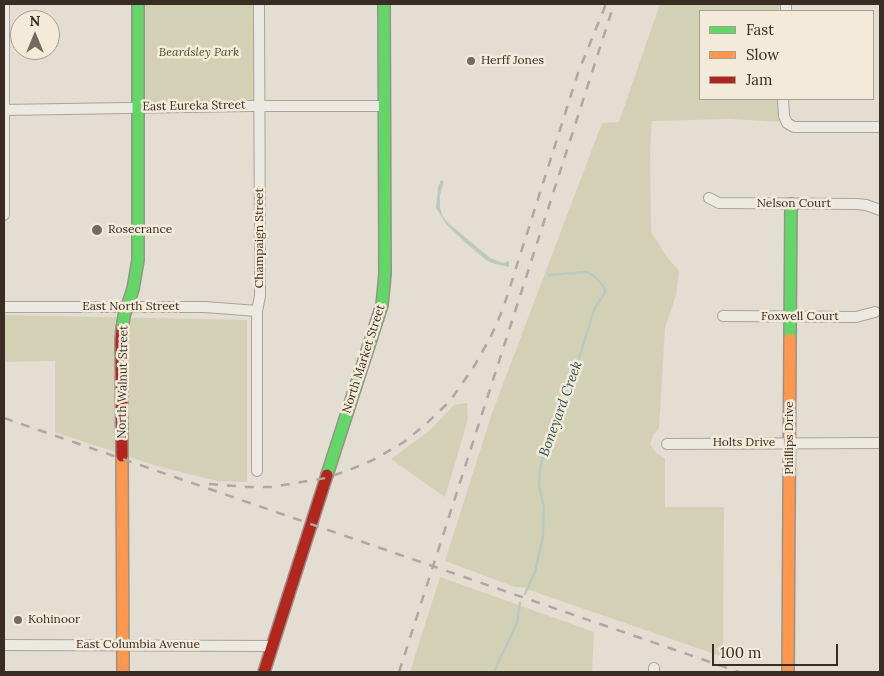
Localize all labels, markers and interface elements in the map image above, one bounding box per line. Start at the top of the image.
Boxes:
north arrow [10,10,60,60]
legend [699,10,874,100]
text: N [30,12,40,30]
text: Fast [746,20,774,39]
text: Slow [746,45,779,64]
park label: Beardsley Park [159,46,239,60]
place label: Herff Jones [481,54,544,68]
marker: Herff Jones [465,55,477,67]
text: Jam [746,70,773,89]
street label: East Eureka Street [142,98,246,114]
street label: Champaign Street [253,188,267,288]
street label: Nelson Court [757,197,831,211]
marker: Rosecrance [90,223,104,237]
place label: Rosecrance [108,223,172,237]
street label: East North Street [82,300,180,314]
street label: North Market Street [340,303,388,415]
street label: Foxwell Court [761,310,839,324]
street label: North Walnut Street [115,325,131,439]
water label: Boneyard Creek [536,359,586,459]
street label: Phillips Drive [783,401,797,475]
street label: Holts Drive [713,436,775,450]
place label: Kohinoor [28,613,80,627]
marker: Kohinoor [12,614,24,626]
scale bar [714,634,840,666]
street label: East Columbia Avenue [76,638,200,652]
text: 100 m [720,643,761,662]

